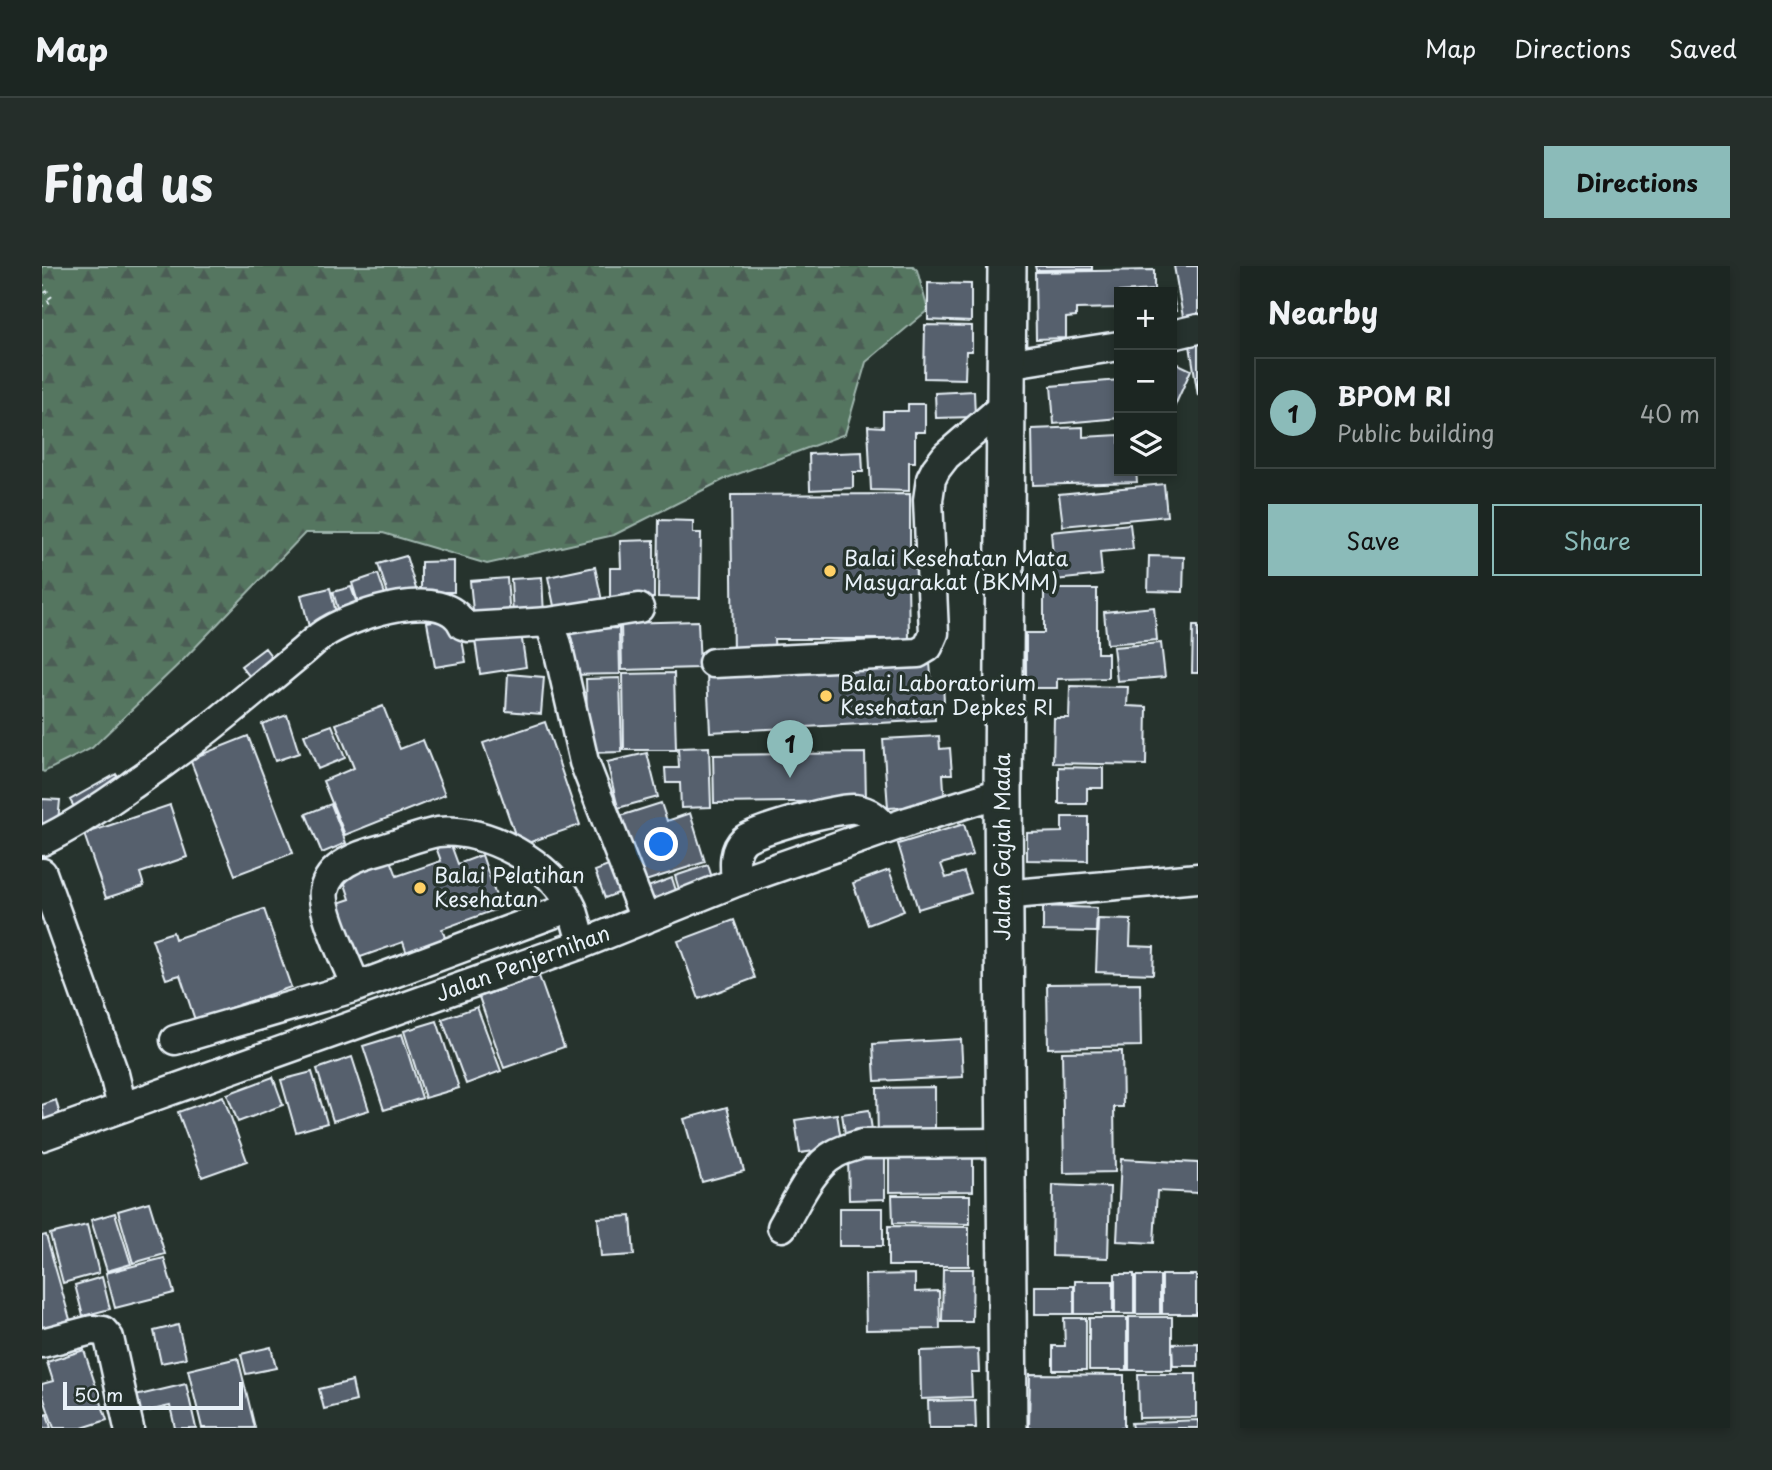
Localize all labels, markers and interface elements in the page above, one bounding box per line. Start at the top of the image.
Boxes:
text: Map [35,23,108,73]
text: Map [1425,30,1476,66]
text: Directions [1514,30,1631,66]
text: Saved [1669,30,1737,66]
text: Find us [42,145,213,219]
button: Directions [1544,146,1730,218]
map controls [1114,287,1177,476]
button: + [1114,287,1177,350]
text: Nearby [1268,289,1378,334]
button: − [1114,350,1177,413]
text: BPOM RI [1337,376,1451,415]
text: 1 [1288,396,1299,431]
text: 40 m [1640,396,1700,431]
button: layers [1114,413,1177,476]
text: Public building [1337,415,1494,450]
button: Save [1268,504,1478,576]
button: Share [1492,504,1702,576]
place label: Balai Kesehatan Mata Masyarakat (BKMM) [844,541,1069,597]
marker: Balai Kesehatan Mata Masyarakat (BKMM) [822,563,838,579]
place label: Balai Laboratorium Kesehatan Depkes RI [840,666,1053,722]
marker: Balai Laboratorium Kesehatan Depkes RI [818,688,834,704]
pin: 1 [767,720,813,778]
street label: Jalan Gajah Mada [985,752,1017,941]
your location [644,827,678,861]
place label: Balai Pelatihan Kesehatan [434,858,585,914]
marker: Balai Pelatihan Kesehatan [412,880,428,896]
street label: Jalan Penjernihan [431,916,614,1009]
scale bar [63,1379,243,1411]
text: 50 m [74,1380,123,1408]

